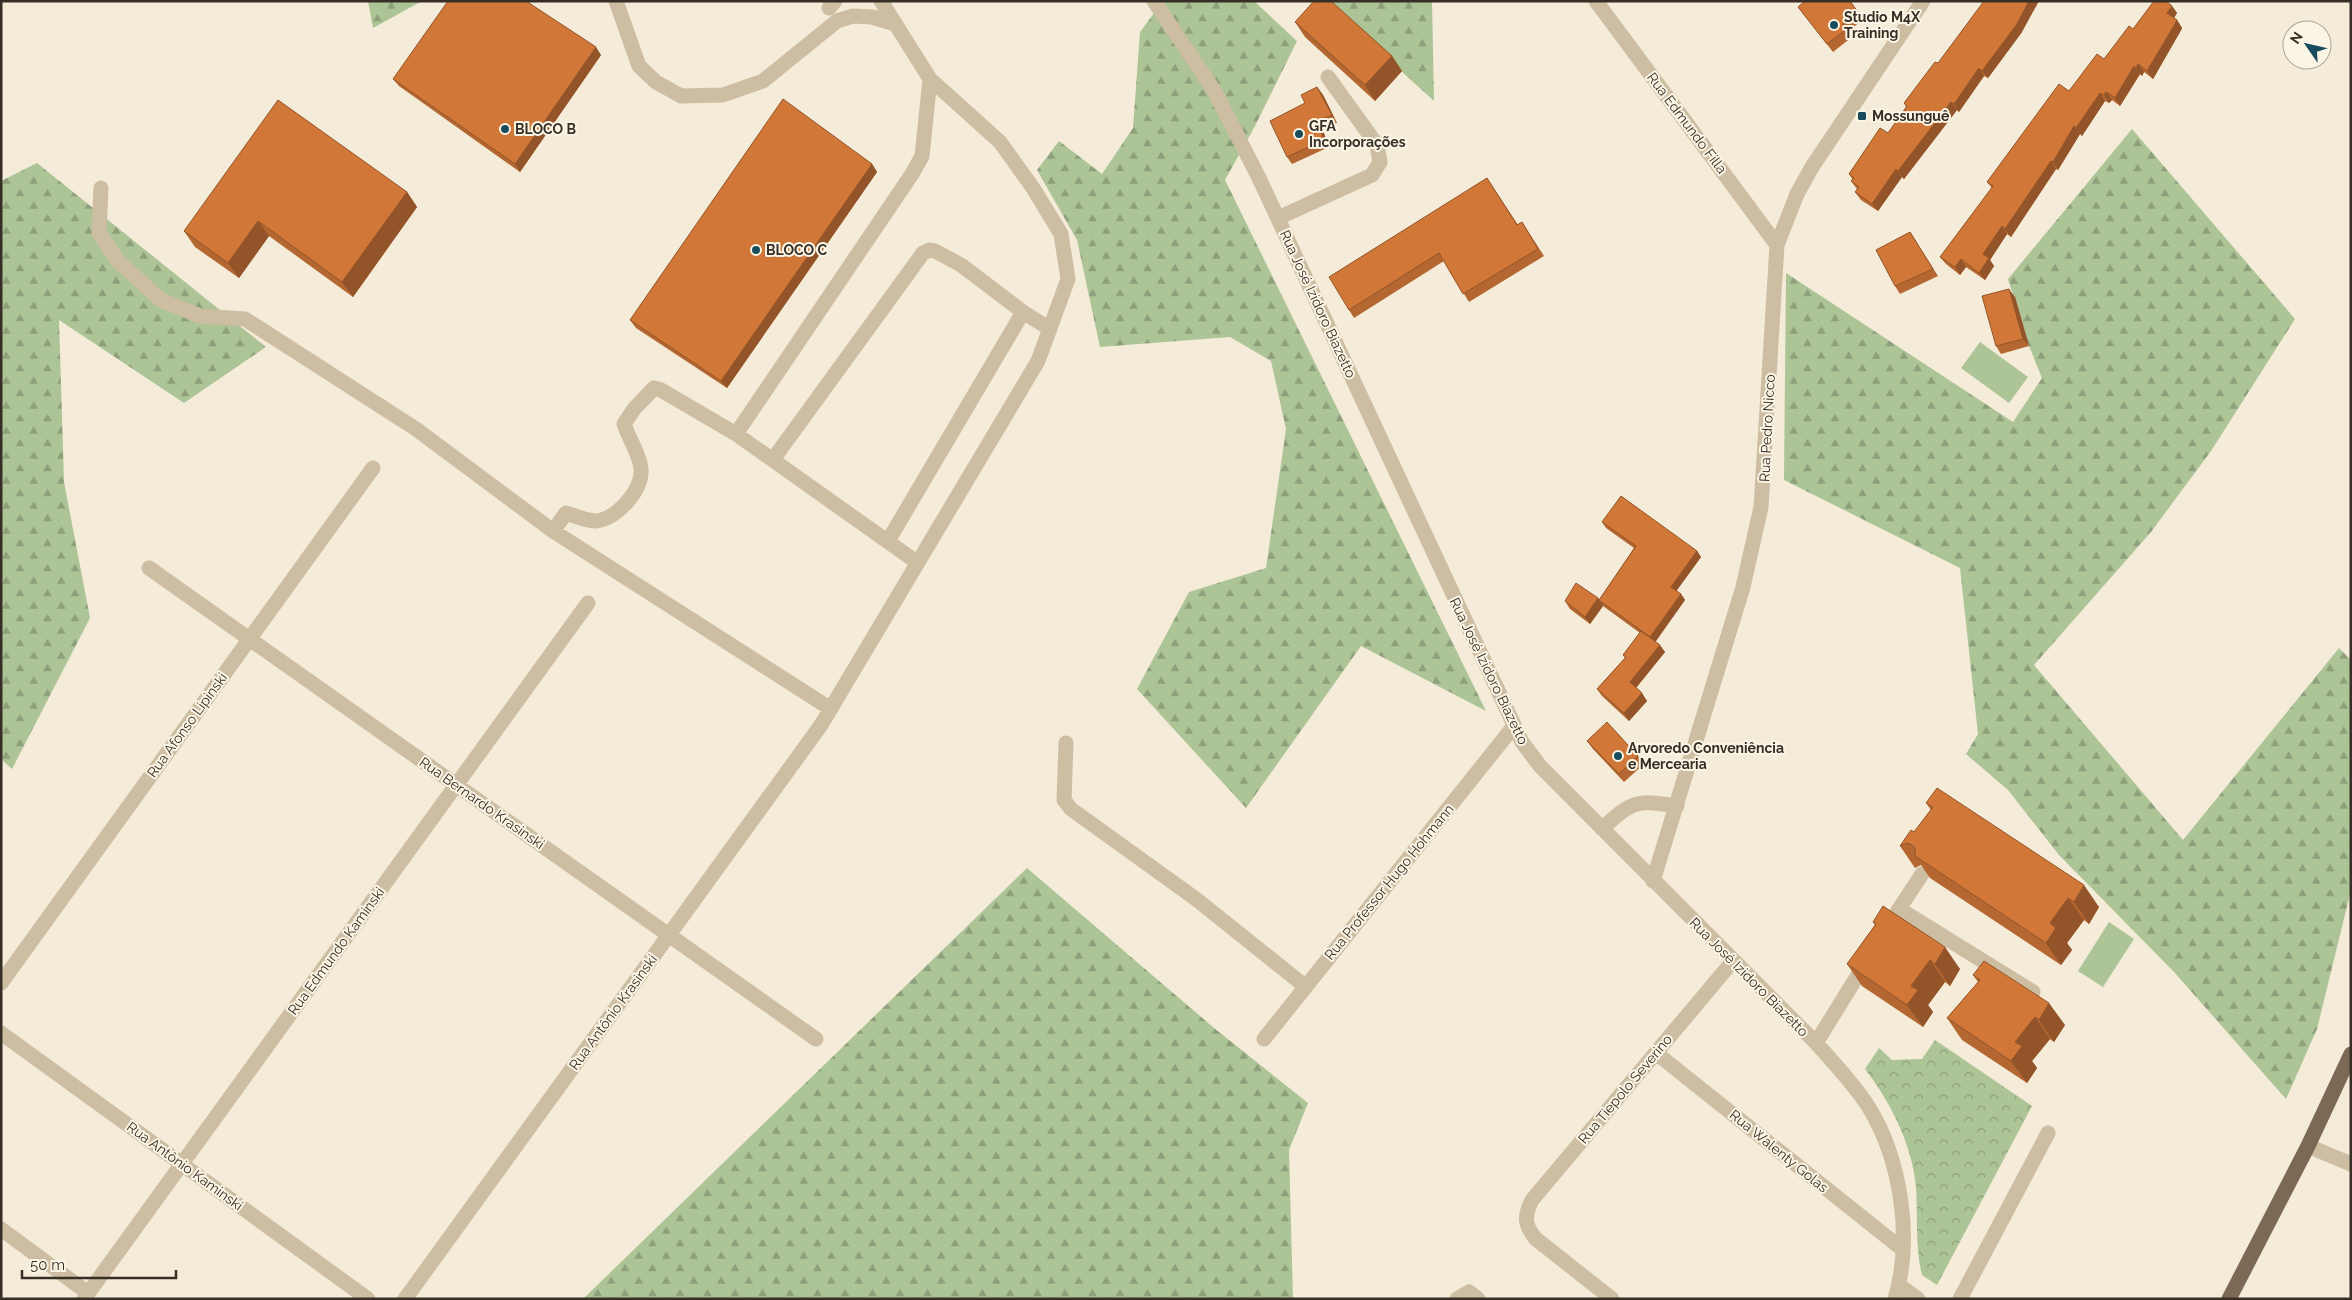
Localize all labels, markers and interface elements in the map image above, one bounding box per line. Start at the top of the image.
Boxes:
place label: Studio M4X Training [1844,9,1921,41]
marker: Studio M4X Training [1828,19,1840,31]
north arrow [2282,20,2332,70]
text: N [2287,29,2306,47]
street label: Rua Edmundo Filla [1644,69,1730,177]
place label: Mossunguê [1872,108,1950,124]
marker: Mossunguê [1856,110,1868,122]
place label: GFA Incorporações [1309,118,1406,150]
place label: BLOCO B [515,121,576,137]
marker: BLOCO B [499,123,511,135]
marker: GFA Incorporações [1293,128,1305,140]
street label: Rua José Izidoro Biazetto [1277,228,1359,380]
place label: BLOCO C [766,242,827,258]
marker: BLOCO C [750,244,762,256]
street label: Rua Pedro Nicco [1756,374,1778,482]
street label: Rua José Izidoro Biazetto [1446,595,1532,747]
street label: Rua Afonso Lipinski [144,670,230,780]
place label: Arvoredo Conveniência e Mercearia [1628,740,1784,772]
marker: Arvoredo Conveniência e Mercearia [1612,750,1624,762]
street label: Rua Bernardo Krasinski [416,754,548,852]
street label: Rua Professor Hugo Hohmann [1321,801,1457,963]
street label: Rua Edmundo Kaminski [284,884,388,1018]
street label: Rua José Izidoro Biazetto [1686,914,1812,1040]
street label: Rua Antônio Krasinski [566,951,660,1073]
street label: Rua Tiepolo Severino [1575,1031,1675,1147]
street label: Rua Walenty Golas [1727,1106,1832,1196]
street label: Rua Antônio Kaminski [124,1118,246,1214]
scale bar [22,1248,176,1280]
text: 50 m [30,1256,65,1274]

